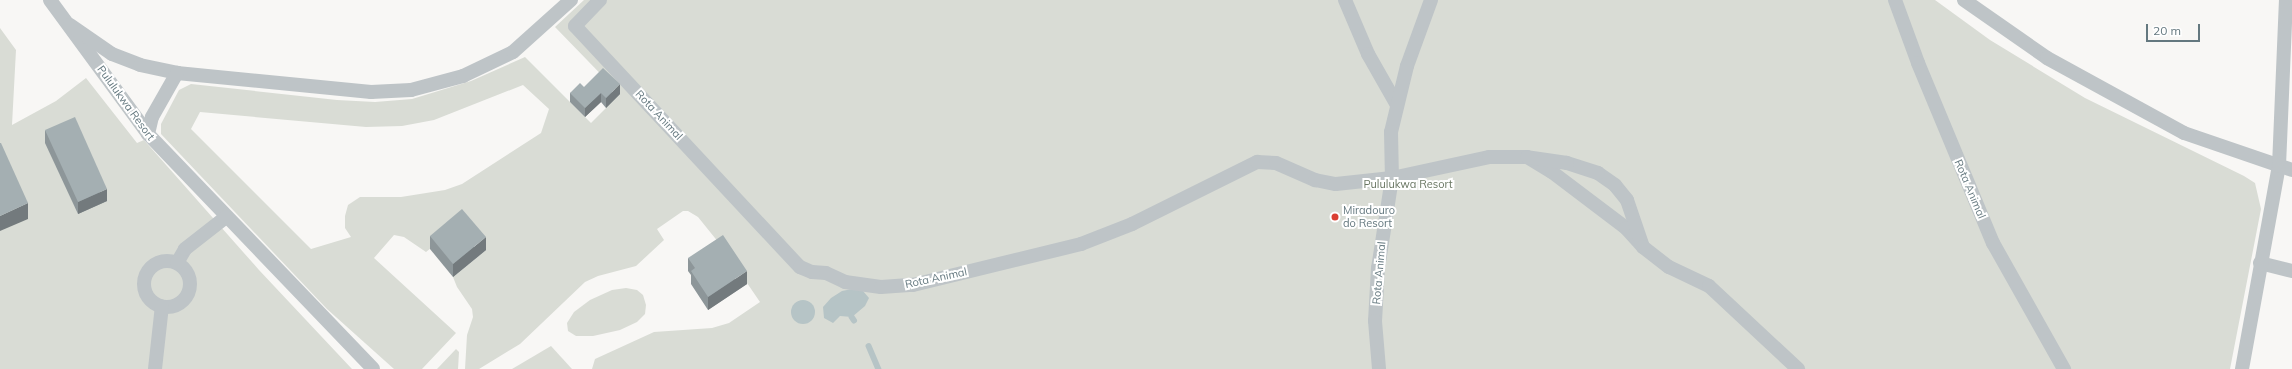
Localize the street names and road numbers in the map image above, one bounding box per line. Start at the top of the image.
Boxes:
street label: Pululukwa Resort [94,63,158,143]
street label: Rota Animal [633,87,685,143]
street label: Rota Animal [1952,157,1988,221]
street label: Rota Animal [1370,241,1388,305]
street label: Rota Animal [904,265,968,291]

